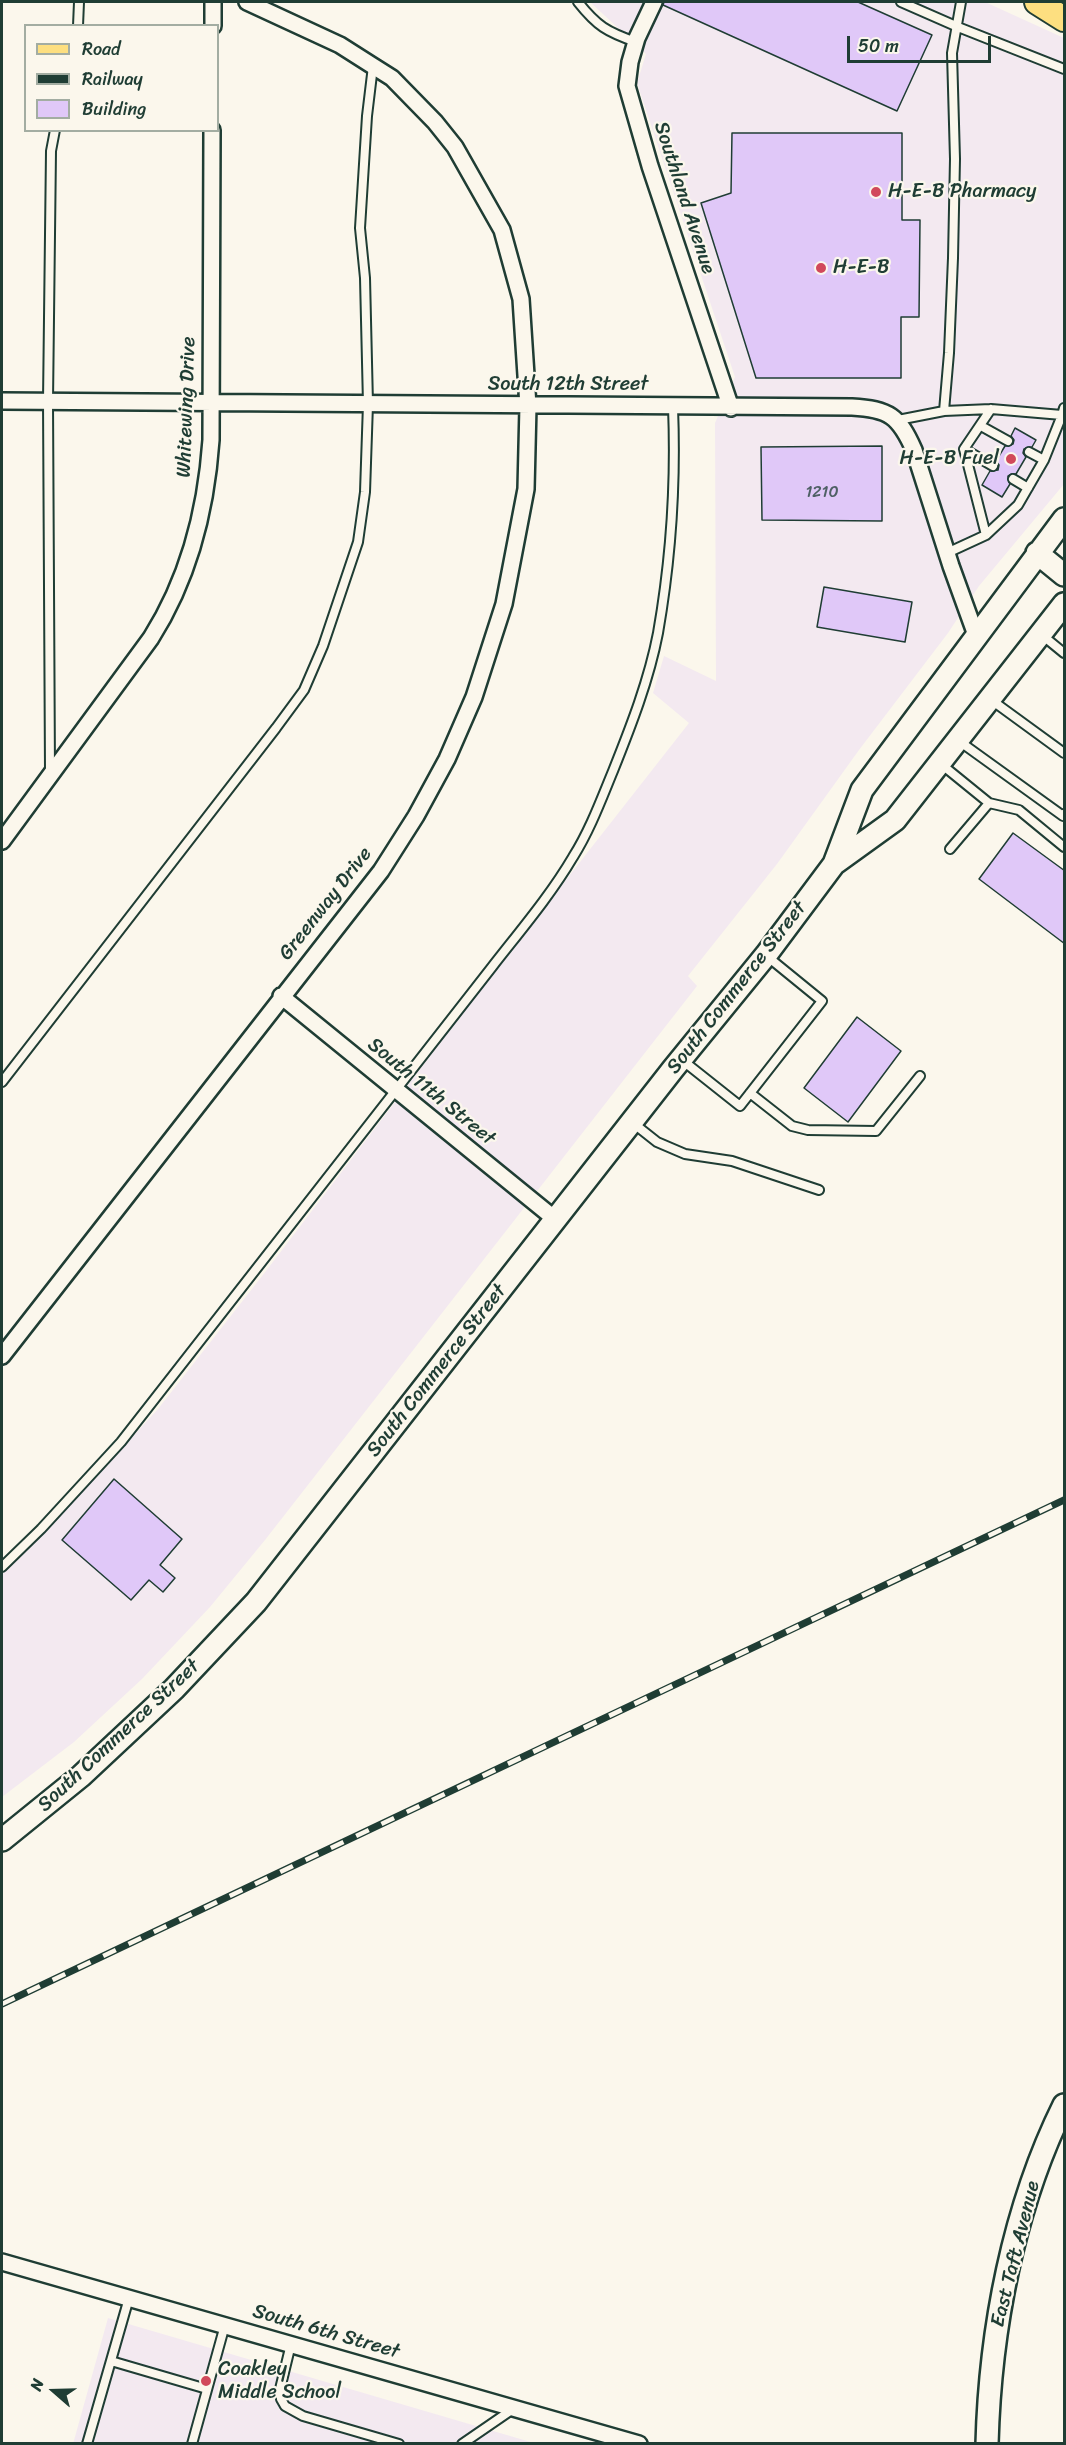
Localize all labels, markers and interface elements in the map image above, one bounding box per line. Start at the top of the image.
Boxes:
legend [24,24,219,132]
scale bar [850,24,994,62]
text: 50 m [858,30,899,62]
text: Road [82,33,121,65]
text: Railway [82,63,143,95]
text: Building [82,93,146,125]
street label: Southland Avenue [648,119,720,277]
place label: H-E-B Pharmacy [888,180,1036,204]
marker: H-E-B Pharmacy [869,185,883,199]
place label: H-E-B [833,256,890,280]
marker: H-E-B [814,261,828,275]
street label: Whitewing Drive [173,336,201,478]
street label: South 12th Street [488,373,648,397]
place label: H-E-B Fuel [900,447,999,471]
marker: H-E-B Fuel [1004,452,1018,466]
house number: 1210 [805,483,839,503]
street label: Greenway Drive [274,843,378,965]
street label: South Commerce Street [662,897,812,1079]
street label: South 11th Street [362,1033,500,1151]
street label: South Commerce Street [362,1280,512,1462]
street label: South Commerce Street [33,1655,205,1817]
street label: East Taft Avenue [986,2179,1046,2329]
street label: South 6th Street [250,2300,402,2364]
place label: Coakley Middle School [218,2358,341,2405]
north arrow [24,2361,84,2421]
marker: Coakley Middle School [199,2374,213,2388]
text: N [21,2375,52,2395]

